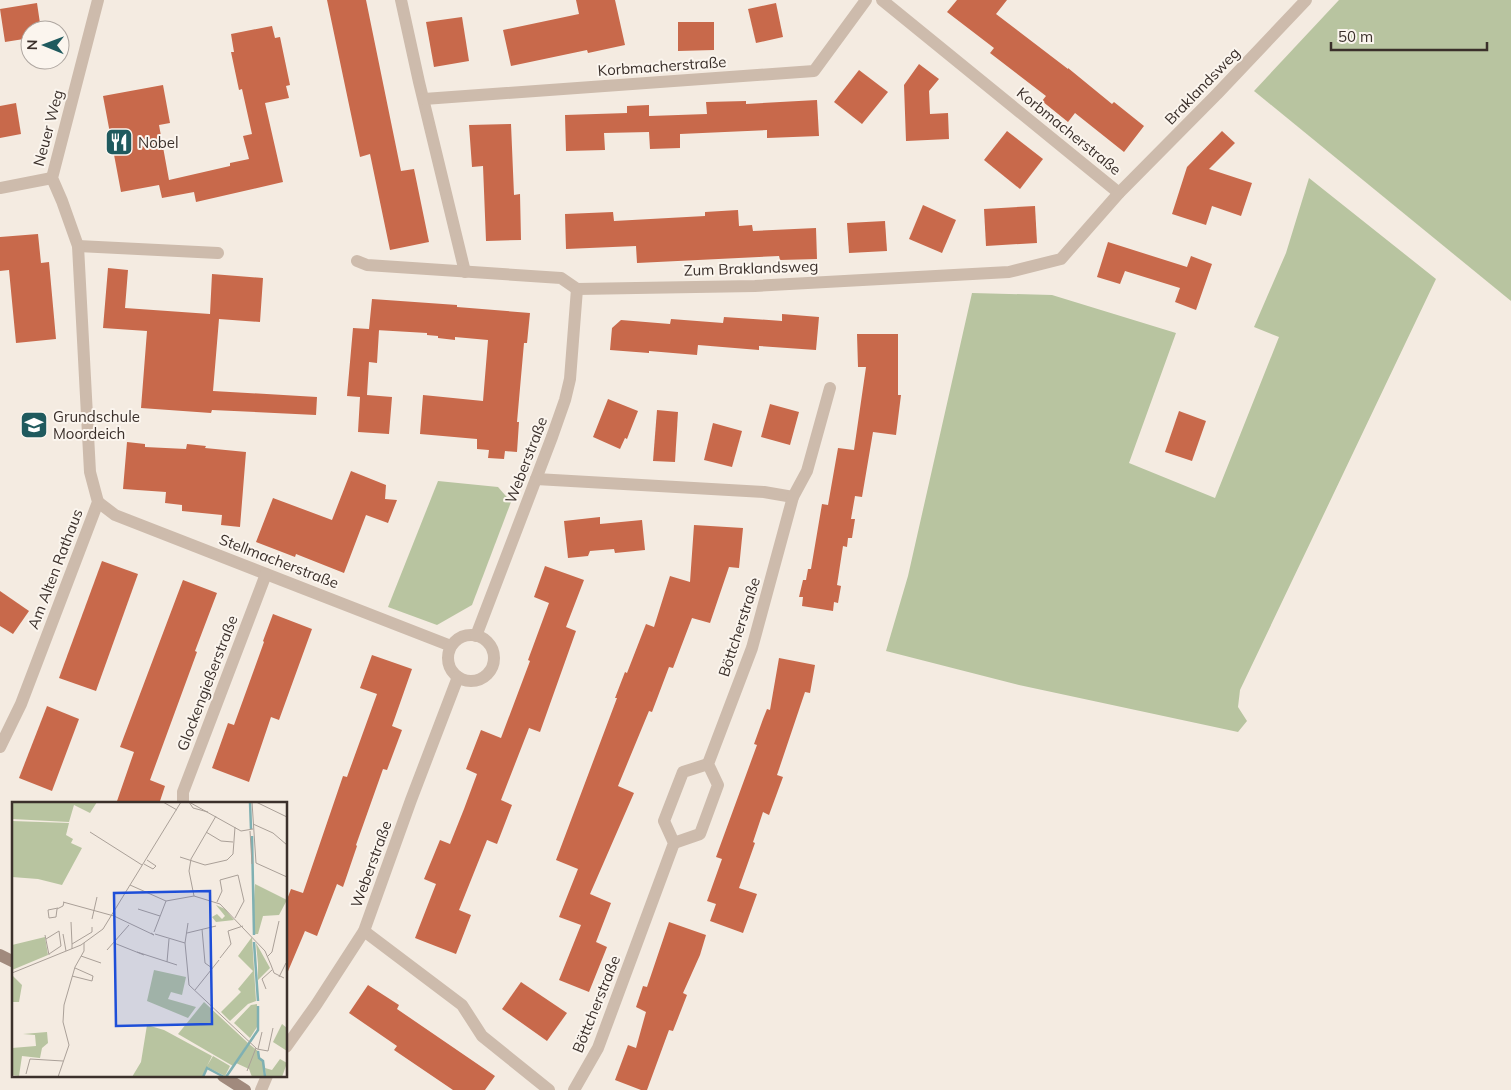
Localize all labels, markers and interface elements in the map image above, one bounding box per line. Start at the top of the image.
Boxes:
north arrow [20,20,70,70]
scale bar [1331,20,1487,52]
text: 50 m [1338,27,1373,46]
text: N [23,39,41,50]
street label: Braklandsweg [1160,43,1244,129]
street label: Korbmacherstraße [597,52,727,80]
street label: Korbmacherstraße [1013,83,1125,179]
street label: Neuer Weg [29,88,67,168]
restaurant icon: Nobel [104,127,134,157]
place label: Nobel [138,133,179,152]
street label: Zum Braklandsweg [683,256,819,280]
place label: Grundschule Moordeich [53,407,140,443]
school or university icon: Grundschule Moordeich [19,410,49,440]
street label: Weberstraße [501,414,551,506]
street label: Am Alten Rathaus [23,506,87,632]
street label: Stellmacherstraße [217,529,341,593]
street label: Böttcherstraße [714,575,764,679]
street label: Glockengießerstraße [172,613,242,753]
inset map [12,802,288,1078]
street label: Weberstraße [346,818,396,910]
street label: Böttcherstraße [568,953,624,1055]

